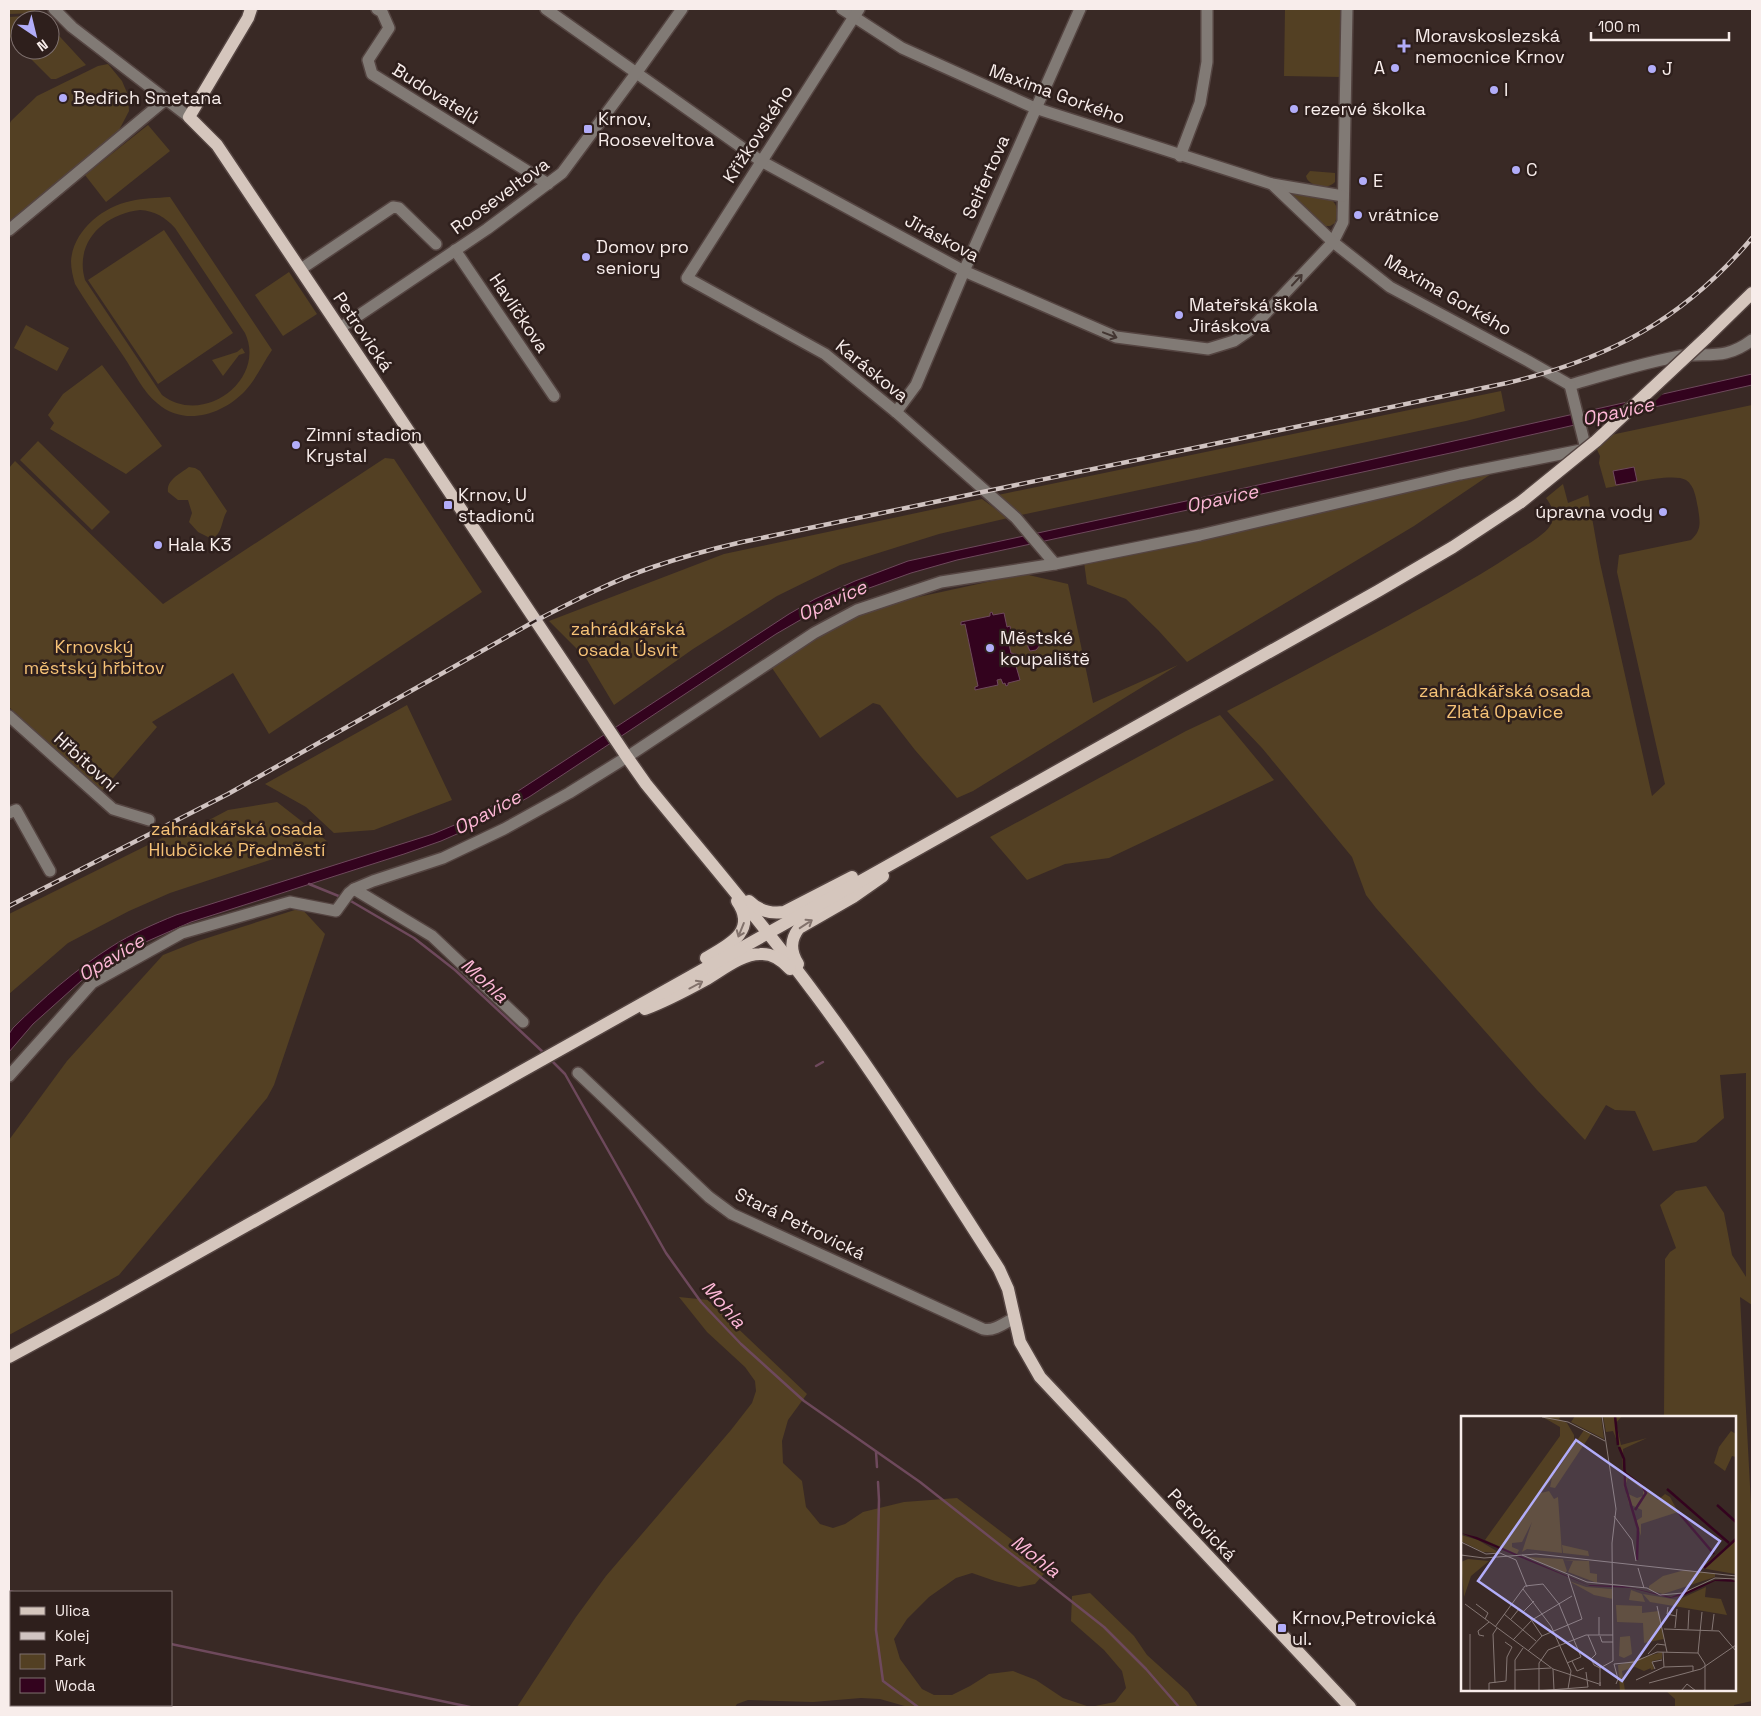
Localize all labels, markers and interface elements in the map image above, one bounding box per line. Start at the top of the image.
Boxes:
north arrow [10,10,60,60]
scale bar [1591,10,1728,42]
text: 100 m [1598,17,1640,36]
place label: Moravskoslezská nemocnice Krnov [1415,24,1565,68]
text: N [33,36,51,56]
marker: Moravskoslezská nemocnice Krnov [1397,39,1411,53]
place label: A [1374,56,1385,79]
place label: J [1662,57,1673,80]
street label: Budovatelů [388,58,484,129]
street label: Maxima Gorkého [986,58,1128,129]
marker: A [1389,62,1401,74]
marker: J [1646,63,1658,75]
place label: I [1504,78,1508,101]
street label: Křižkovského [717,80,798,187]
marker: I [1488,84,1500,96]
place label: Bedřich Smetana [73,86,222,109]
marker: Bedřich Smetana [57,92,69,104]
place label: rezervé školka [1304,97,1426,120]
marker: rezervé školka [1288,103,1300,115]
place label: Krnov, Rooseveltova [598,107,714,151]
marker: Krnov, Rooseveltova [582,123,594,135]
street label: Seifertova [957,131,1014,222]
street label: Rooseveltova [446,152,554,239]
place label: C [1526,158,1538,181]
marker: C [1510,164,1522,176]
place label: E [1373,169,1383,192]
marker: E [1357,175,1369,187]
place label: vrátnice [1368,203,1439,226]
street label: Jiráskova [901,208,983,267]
marker: vrátnice [1352,209,1364,221]
place label: Domov pro seniory [596,235,689,279]
street label: Maxima Gorkého [1380,249,1516,340]
marker: Domov pro seniory [580,251,592,263]
street label: Havlíčkova [485,269,554,357]
one-way arrow [1291,273,1303,286]
street label: Petrovická [328,288,398,376]
place label: Mateřská škola Jiráskova [1189,293,1318,337]
marker: Mateřská škola Jiráskova [1173,309,1185,321]
one-way arrow [1102,331,1117,340]
street label: Karáskova [831,334,913,407]
water label: Opavice [1580,392,1657,431]
place label: Zimní stadion Krystal [306,423,422,467]
marker: Zimní stadion Krystal [290,439,302,451]
water label: Opavice [1184,479,1261,518]
place label: Krnov, U stadionů [458,483,535,527]
marker: Krnov, U stadionů [442,499,454,511]
place label: úpravna vody [1535,500,1653,523]
marker: úpravna vody [1657,506,1669,518]
place label: Hala K3 [168,533,231,556]
marker: Hala K3 [152,539,164,551]
water label: Opavice [794,574,871,627]
park label: zahrádkářská osada Úsvit [571,617,685,661]
place label: Městské koupaliště [1000,626,1090,670]
park label: Krnovský městský hřbitov [24,635,165,679]
marker: Městské koupaliště [984,642,996,654]
park label: zahrádkářská osada Zlatá Opavice [1419,679,1591,723]
street label: Hřbitovní [49,727,124,797]
water label: Opavice [449,784,526,841]
park label: zahrádkářská osada Hlubčické Předměstí [149,817,326,861]
one-way arrow [799,919,813,929]
one-way arrow [736,922,745,937]
water label: Opavice [74,928,150,987]
water label: Mohla [456,953,514,1008]
one-way arrow [688,980,703,990]
street label: Stará Petrovická [731,1182,869,1265]
water label: Mohla [696,1275,751,1333]
inset map [1461,1416,1736,1691]
street label: Petrovická [1163,1484,1242,1566]
water label: Mohla [1006,1529,1065,1583]
legend [10,1591,172,1706]
text: Ulica [55,1601,90,1620]
place label: Krnov,Petrovická ul. [1292,1606,1436,1650]
marker: Krnov,Petrovická ul. [1276,1622,1288,1634]
text: Kolej [55,1626,89,1645]
text: Park [55,1651,86,1670]
text: Woda [55,1676,96,1695]

